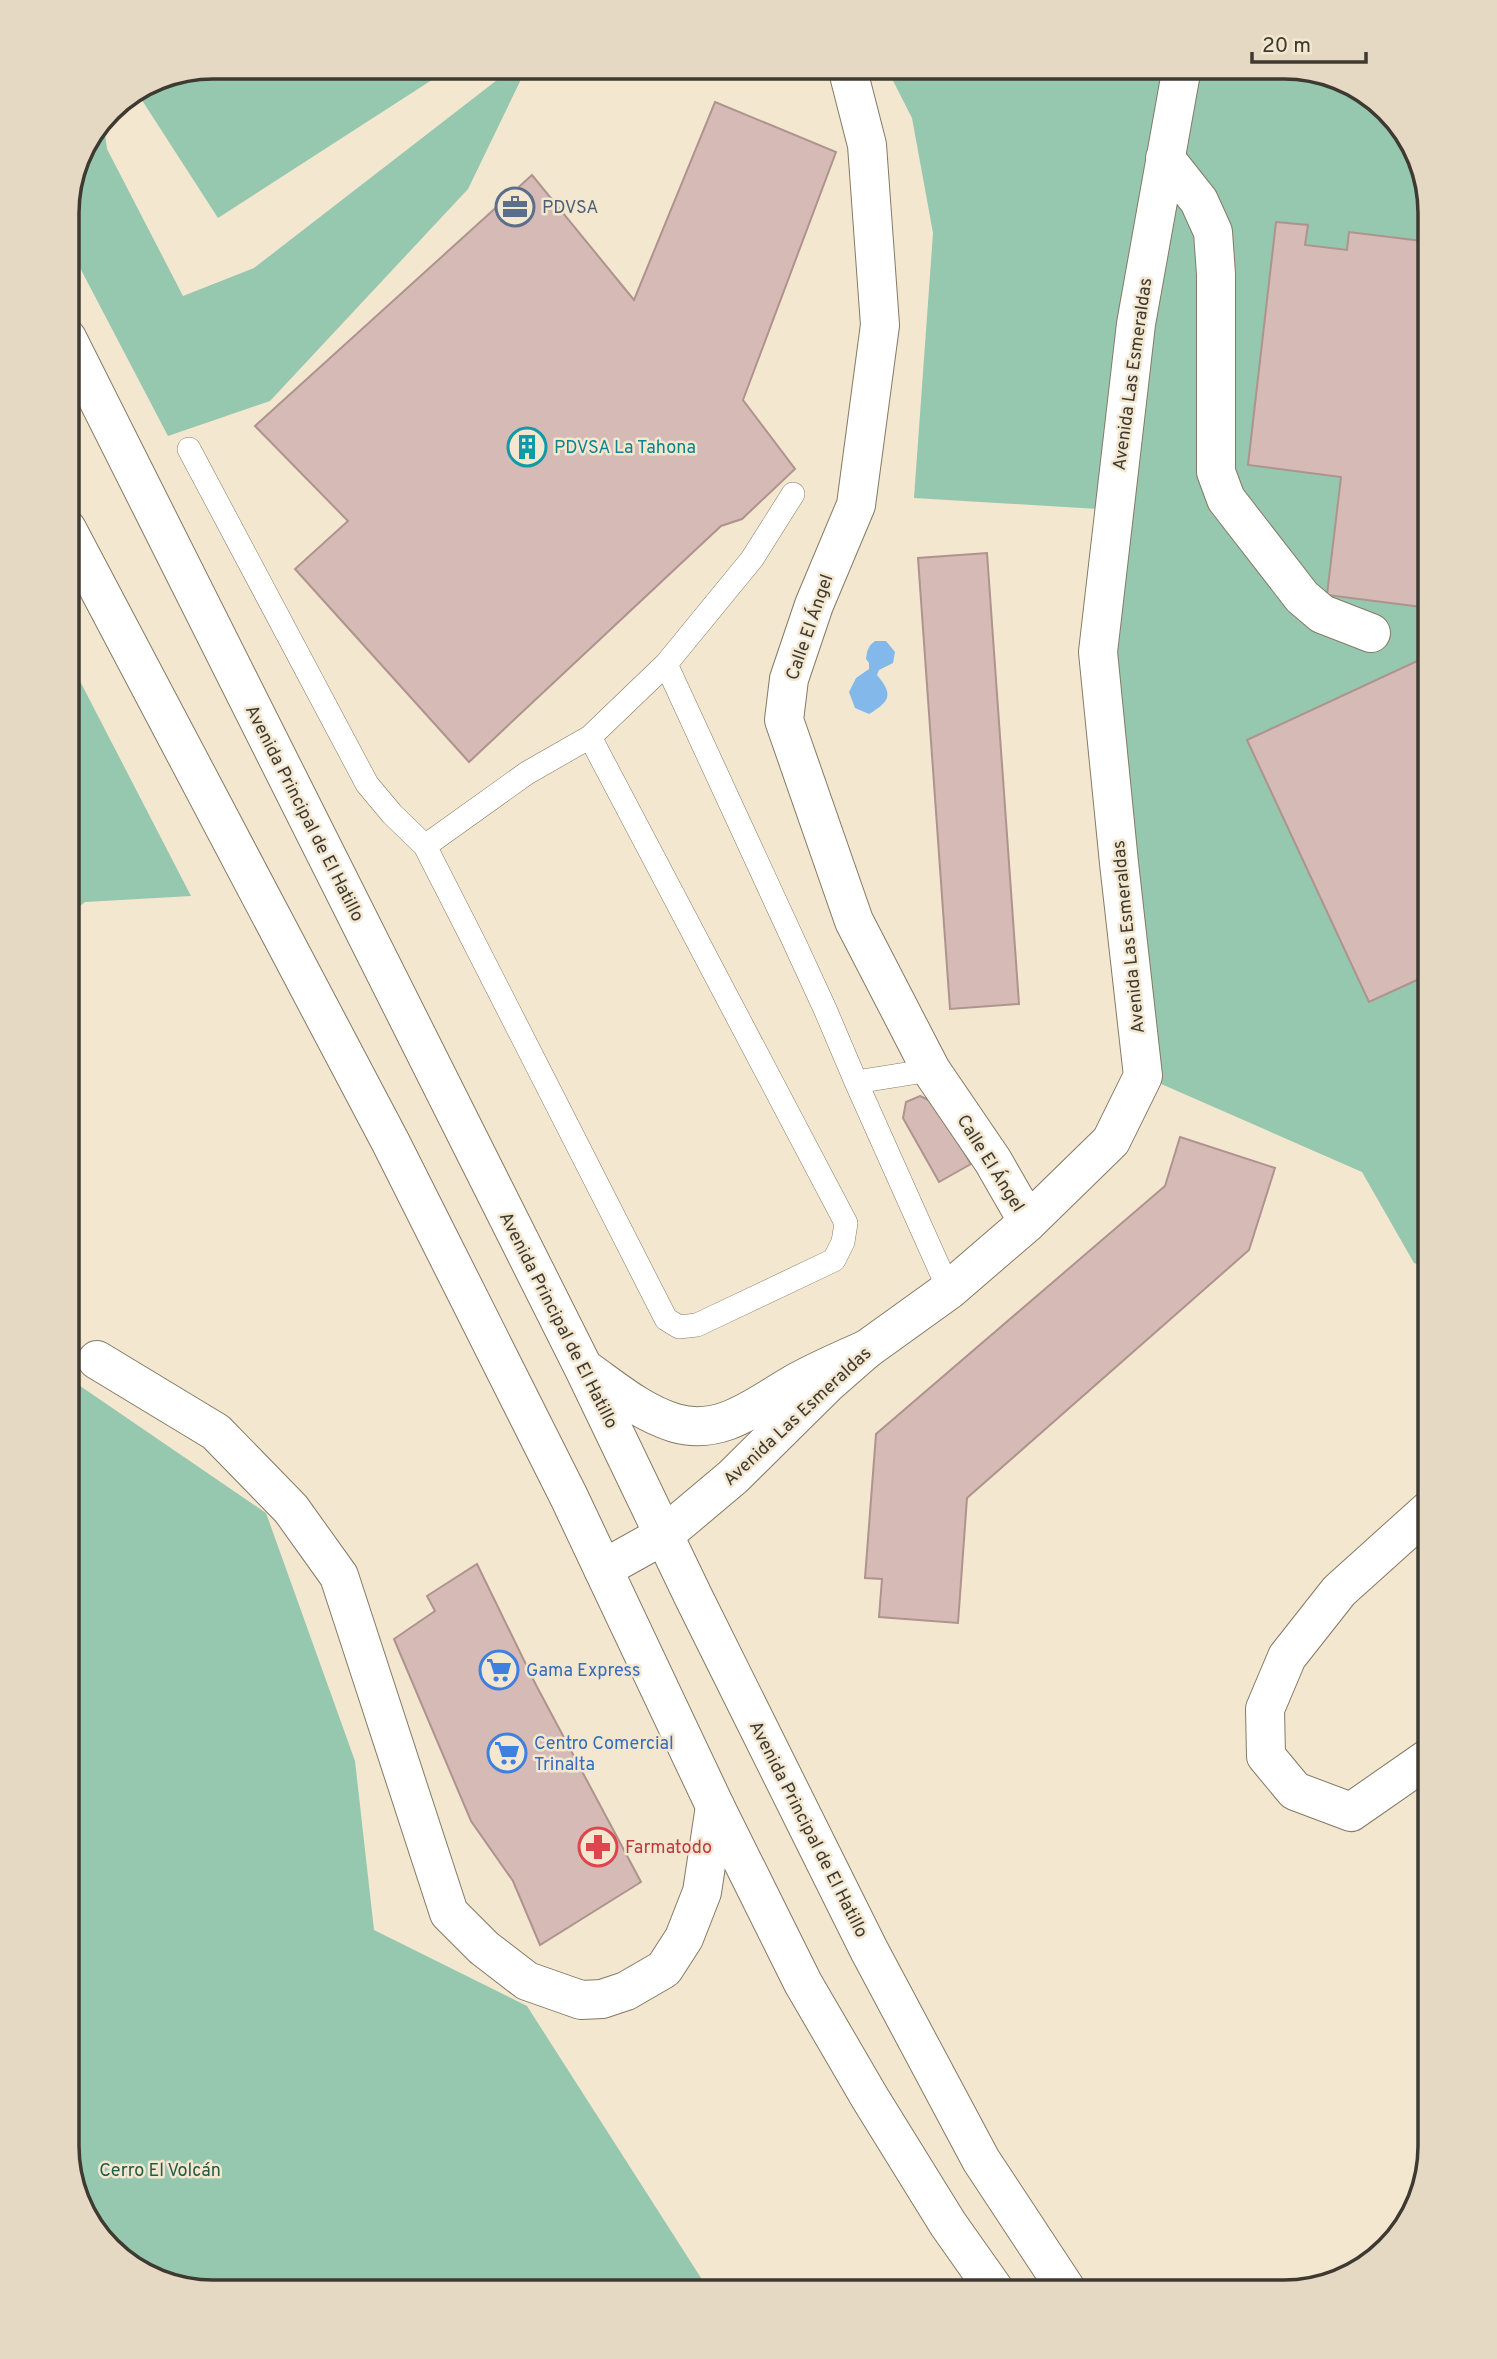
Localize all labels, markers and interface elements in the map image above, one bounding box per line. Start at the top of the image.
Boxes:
scale bar [1252,21,1366,65]
text: 20 m [1262,33,1311,60]
office icon: PDVSA [494,186,536,228]
place label: PDVSA [542,197,598,220]
street label: Avenida Las Esmeraldas [1109,276,1158,472]
building icon: PDVSA La Tahona [506,426,548,468]
place label: PDVSA La Tahona [554,437,696,460]
street label: Calle El Ángel [780,571,839,683]
street label: Avenida Principal de El Hatillo [239,702,368,926]
street label: Avenida Las Esmeraldas [1108,839,1151,1035]
street label: Calle El Ángel [951,1110,1030,1217]
street label: Avenida Principal de El Hatillo [493,1209,622,1433]
street label: Avenida Las Esmeraldas [719,1342,877,1492]
supermarket icon: Gama Express [478,1649,520,1691]
place label: Gama Express [526,1660,640,1683]
street label: Avenida Principal de El Hatillo [743,1718,872,1942]
supermarket icon: Centro Comercial Trinalta [486,1732,528,1774]
place label: Centro Comercial Trinalta [534,1733,674,1777]
pharmacy icon: Farmatodo [577,1826,619,1868]
place label: Farmatodo [625,1837,712,1860]
park label: Cerro El Volcán [99,2160,221,2183]

